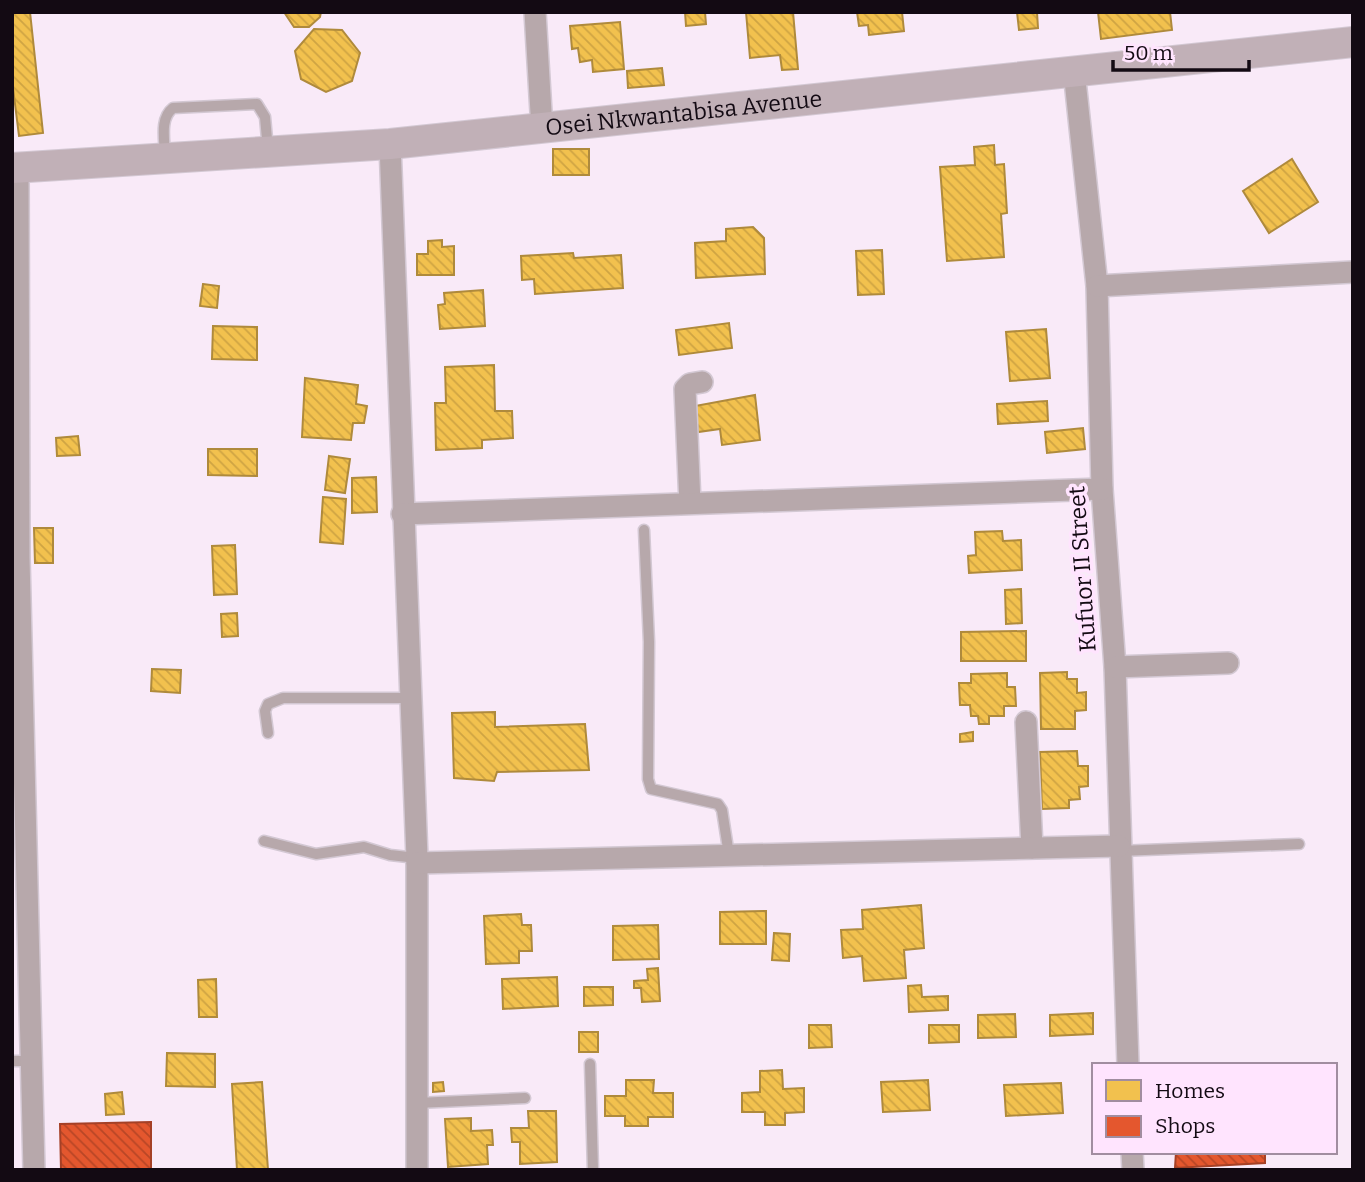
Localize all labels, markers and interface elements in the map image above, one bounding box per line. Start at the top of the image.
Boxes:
scale bar [1113,28,1250,72]
text: 50 m [1124,40,1173,66]
street label: Osei Nkwantabisa Avenue [544,84,823,141]
street label: Kufuor II Street [1062,485,1102,653]
legend [1092,1063,1337,1154]
text: Homes [1155,1078,1225,1104]
text: Shops [1155,1113,1215,1139]

